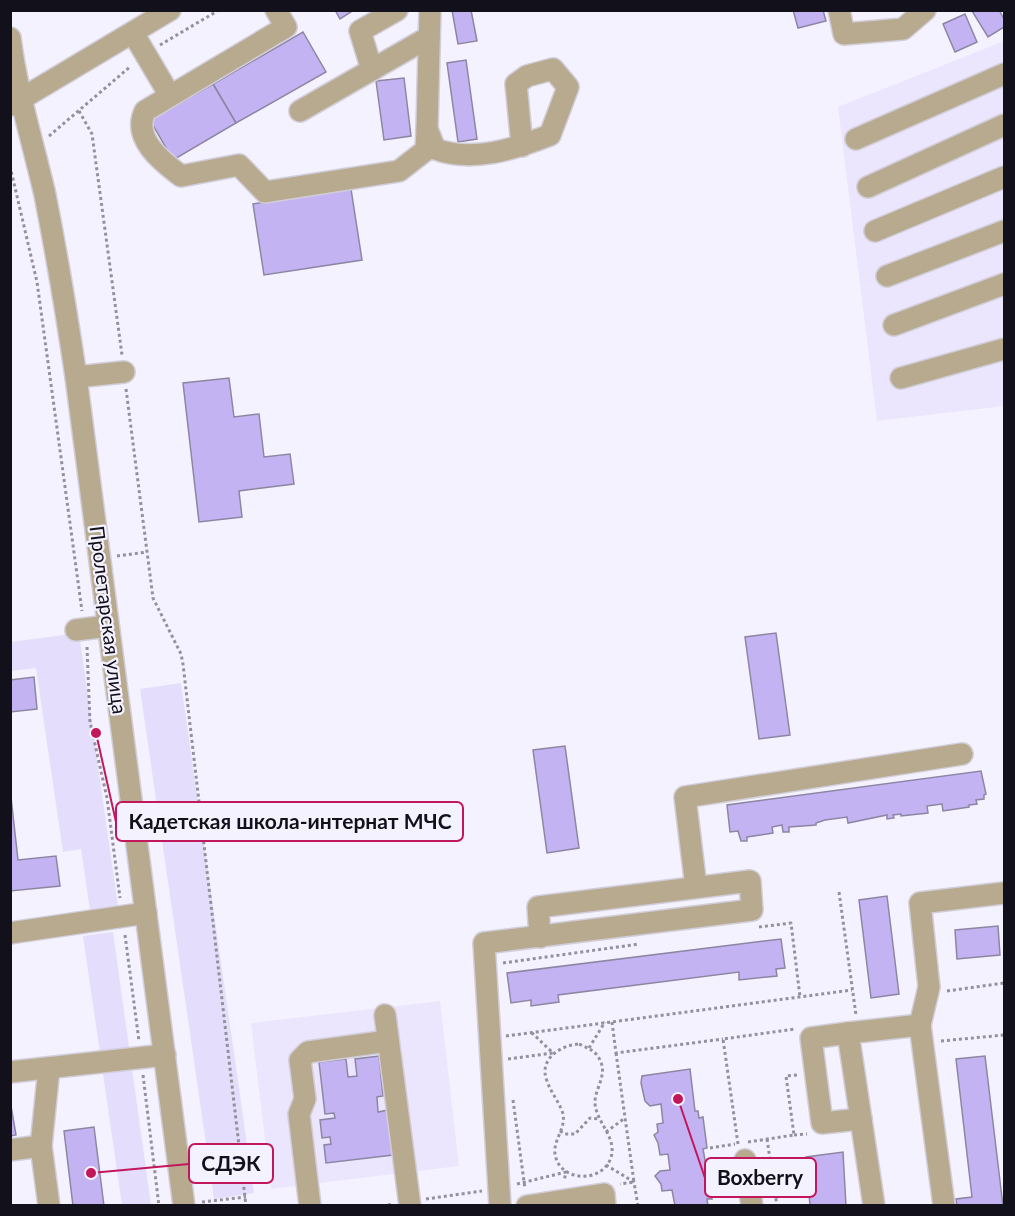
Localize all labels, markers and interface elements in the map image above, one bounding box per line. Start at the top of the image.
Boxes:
street label: Пролетарская улица [86,524,132,715]
callout: Кадетская школа-интернат МЧС [116,802,463,841]
text: Кадетская школа-интернат МЧС [128,808,452,833]
callout: СДЭК [189,1144,273,1183]
text: СДЭК [201,1150,261,1175]
callout: Boxberry [705,1158,816,1197]
text: Boxberry [717,1164,804,1189]

